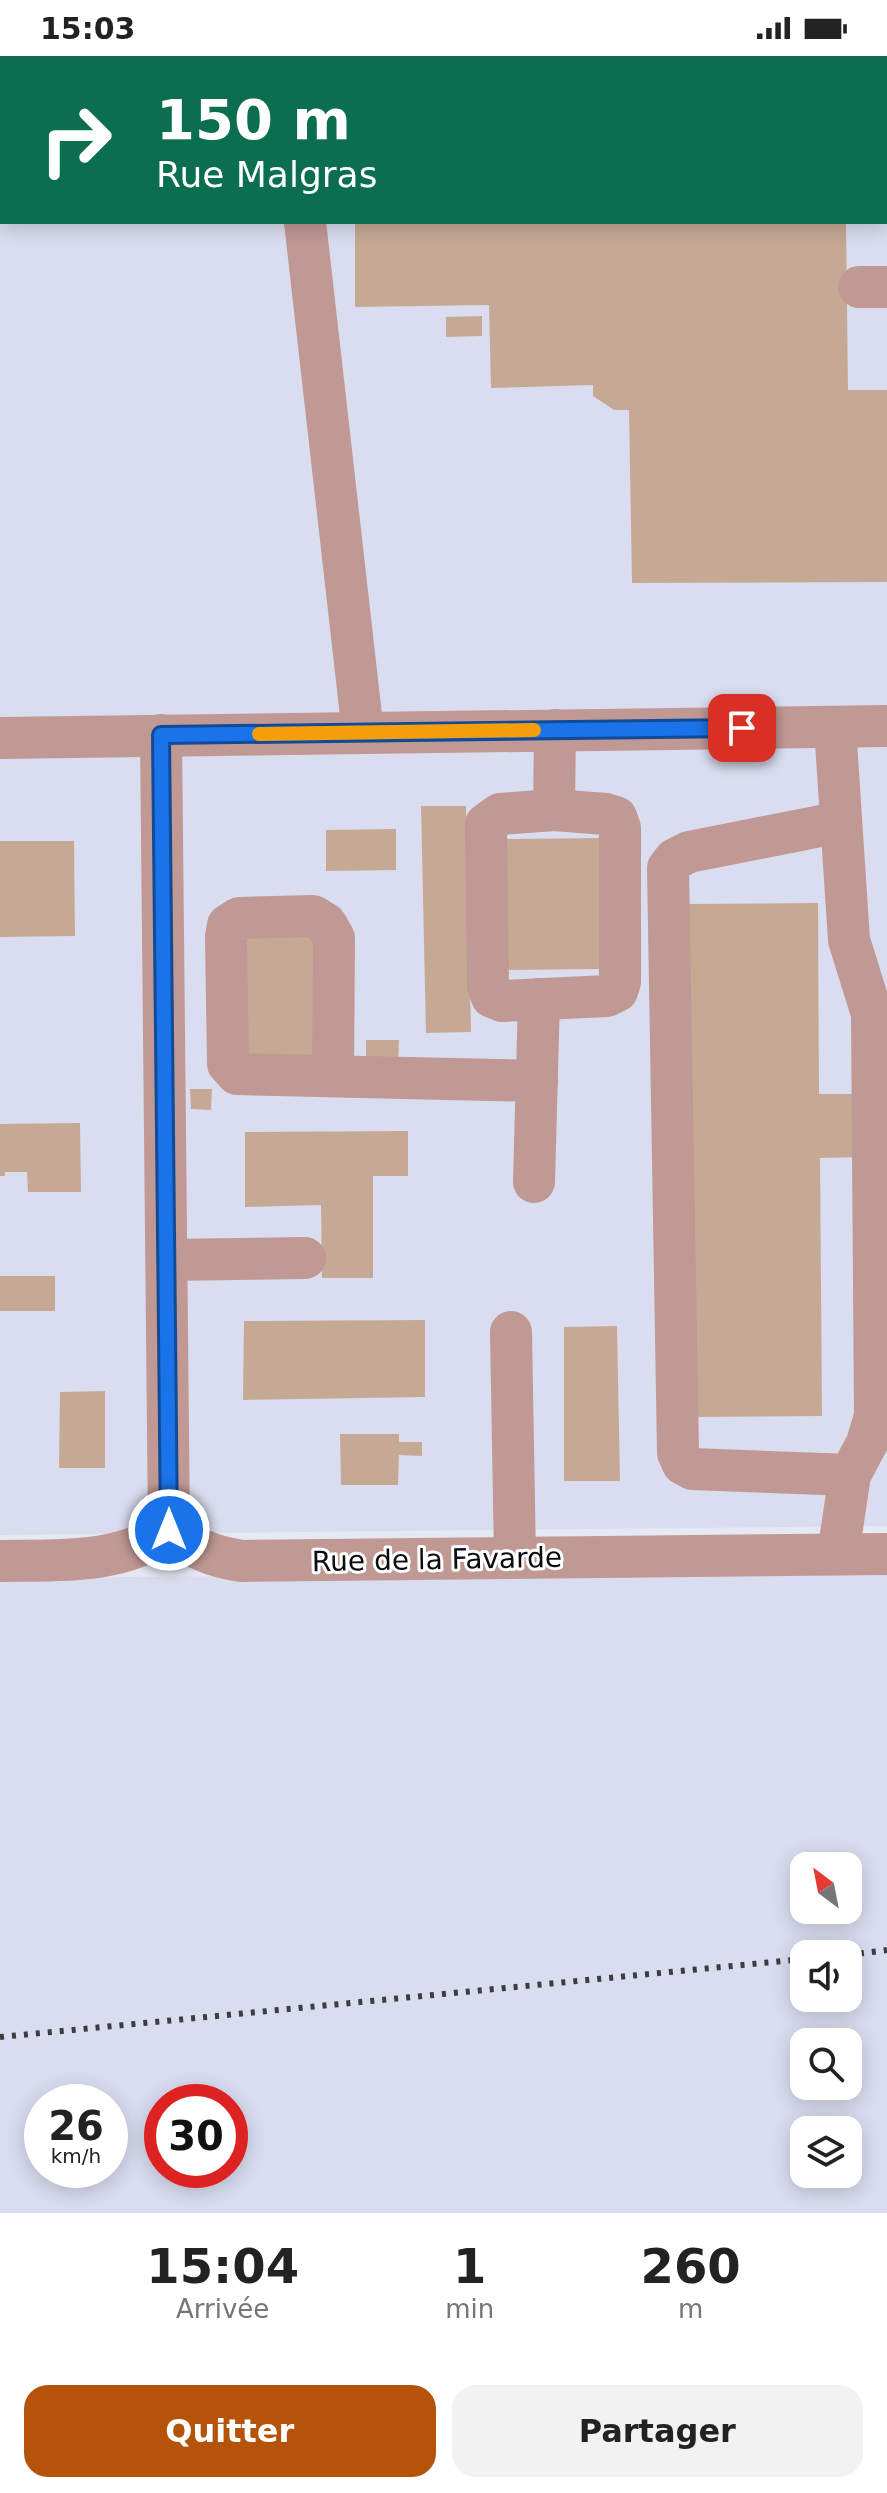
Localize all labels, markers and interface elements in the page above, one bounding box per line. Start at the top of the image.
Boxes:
text: 15:03 [40,11,136,46]
text: 150 m [156,87,351,152]
icon: right [24,88,128,192]
text: Rue Malgras [156,154,377,195]
pin [708,694,776,762]
icon: arrive [720,706,764,750]
position arrow [127,1488,211,1572]
street label: Rue de la Favarde [312,1541,562,1578]
north arrow [790,1852,862,1924]
map controls [790,1852,862,2188]
button: sound [790,1940,862,2012]
button: search [790,2028,862,2100]
speed limit sign: 30 [144,2084,248,2188]
text: 26 [48,2103,104,2149]
button: layers [790,2116,862,2188]
text: km/h [51,2144,101,2168]
text: 15:04 [146,2238,299,2294]
text: 1 [453,2238,486,2294]
text: 260 [641,2238,741,2294]
text: Arrivée [176,2294,269,2324]
text: min [445,2294,494,2324]
text: m [678,2294,703,2324]
button: Quitter [24,2385,436,2477]
button: Partager [452,2385,863,2477]

